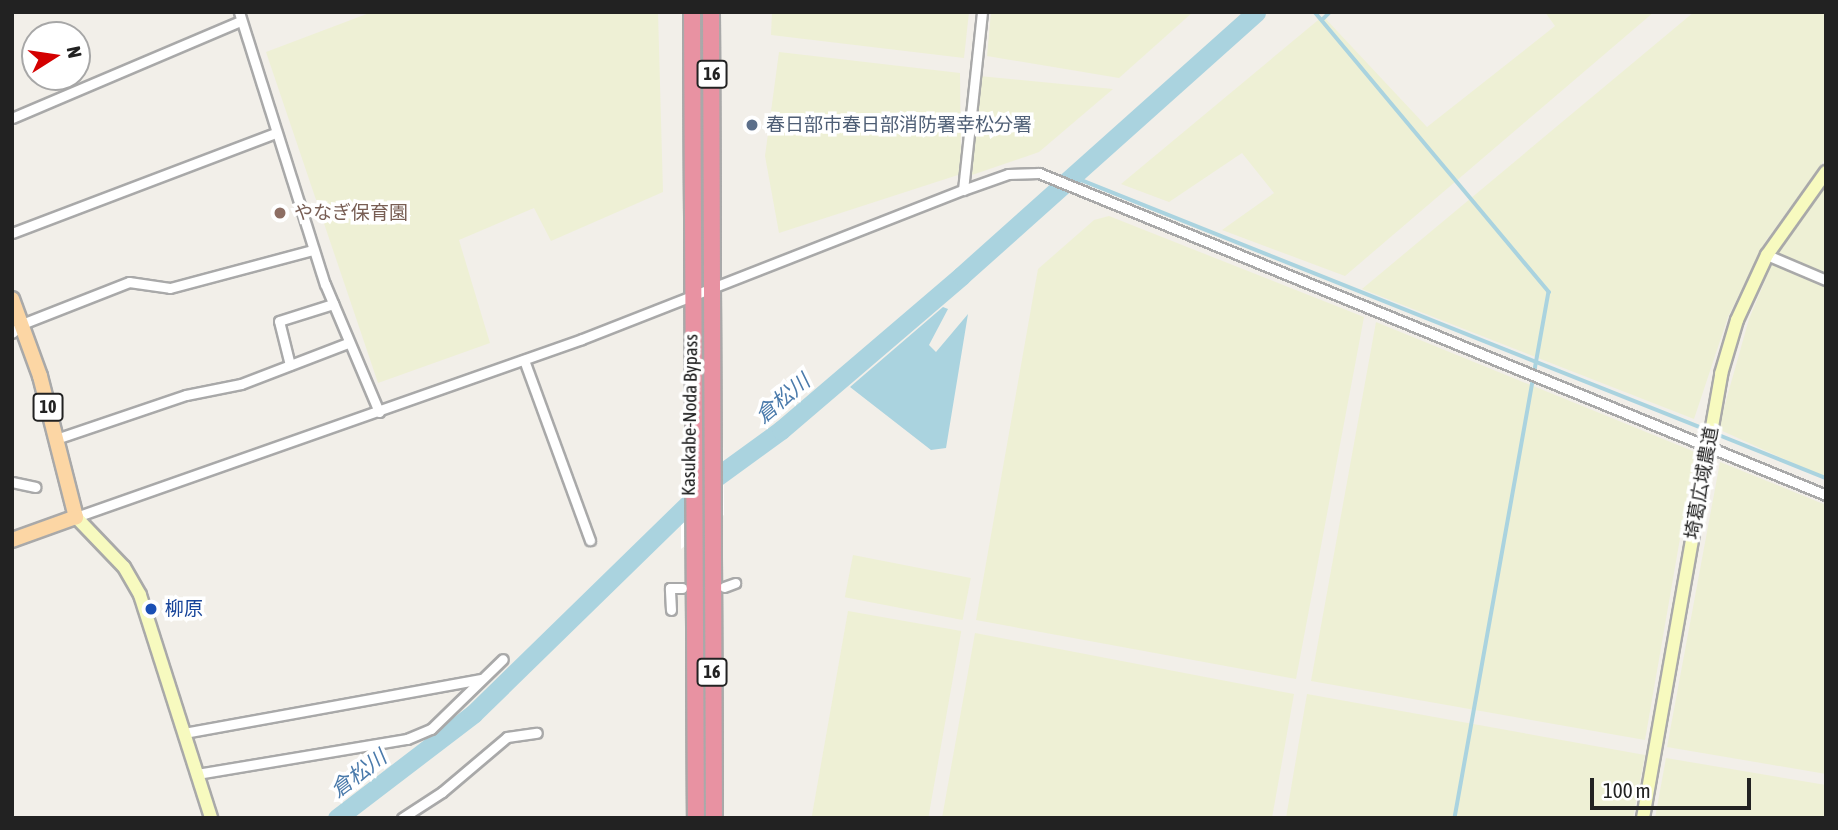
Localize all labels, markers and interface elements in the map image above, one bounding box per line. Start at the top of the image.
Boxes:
north arrow [21,21,91,91]
text: N [63,44,87,60]
road number: 16 [696,60,728,88]
place label: 春日部市春日部消防署幸松分署 [766,114,1032,136]
marker: 春日部市春日部消防署幸松分署 [744,117,760,133]
place label: やなぎ保育園 [294,202,408,224]
marker: やなぎ保育園 [272,205,288,221]
street label: Kasukabe-Noda Bypass [677,334,703,496]
water label: 倉松川 [750,368,814,428]
road number: 10 [32,393,64,422]
street label: 埼葛広域農道 [1681,425,1723,541]
place label: 柳原 [165,598,203,620]
marker: 柳原 [143,601,159,617]
road number: 16 [696,658,728,686]
water label: 倉松川 [325,744,391,802]
scale bar [1593,764,1754,808]
text: 100 m [1603,778,1651,802]

